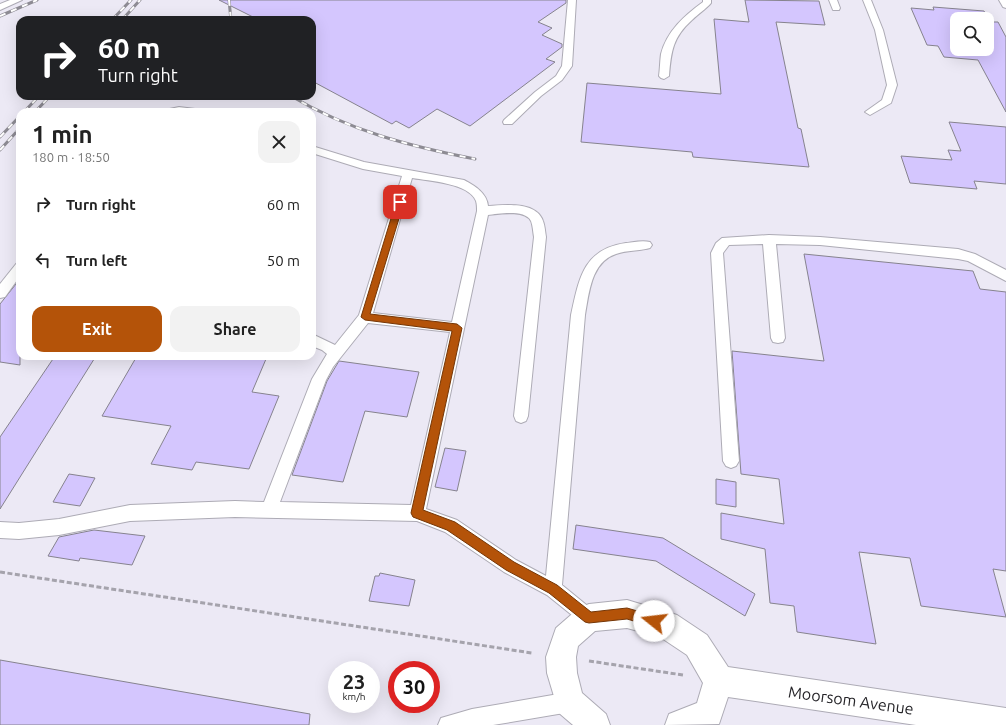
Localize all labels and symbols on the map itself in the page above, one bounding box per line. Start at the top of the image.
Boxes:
pin [383,185,417,219]
position arrow [633,600,675,642]
speed limit sign: 30 [388,661,440,713]
street label: Moorsom Avenue [787,682,915,718]

